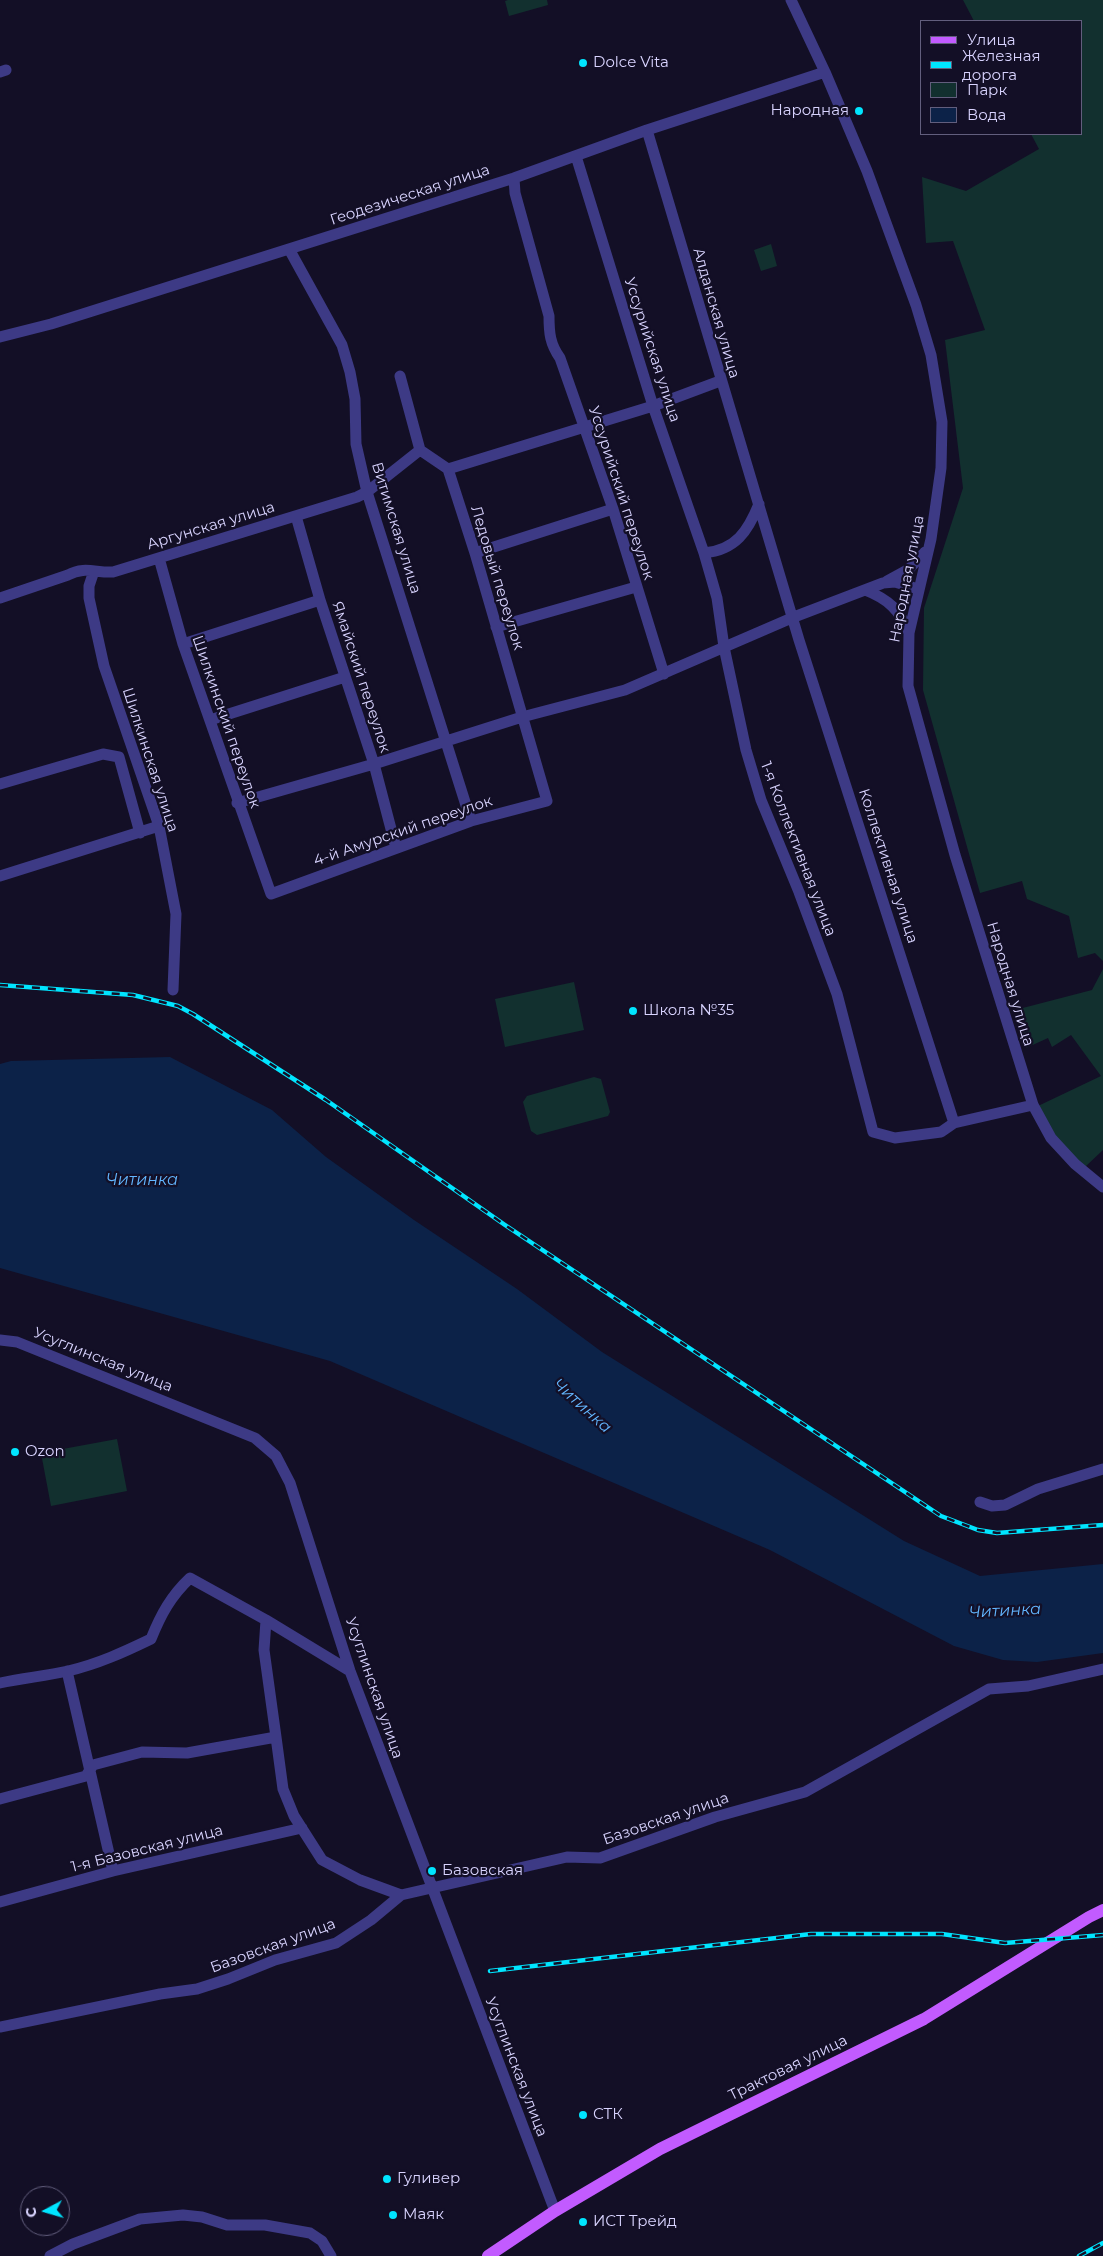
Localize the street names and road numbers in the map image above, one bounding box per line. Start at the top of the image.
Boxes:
street label: Геодезическая улица [328,161,492,229]
street label: Алданская улица [689,246,743,380]
street label: Уссурийская улица [620,275,684,425]
street label: Уссурийский переулок [584,404,658,582]
street label: Витимская улица [367,460,425,596]
street label: Аргунская улица [145,498,277,554]
street label: Ледовый переулок [466,504,528,652]
street label: Народная улица [886,514,928,644]
street label: Ямайский переулок [328,599,394,755]
street label: Шилкинский переулок [188,633,264,811]
street label: Шилкинская улица [118,685,182,835]
street label: 1-я Коллективная улица [756,759,840,939]
street label: Коллективная улица [854,786,922,946]
street label: 4-й Амурский переулок [311,792,495,870]
street label: Народная улица [982,920,1038,1048]
street label: Усуглинская улица [31,1324,175,1396]
street label: Усуглинская улица [341,1615,407,1761]
street label: Базовская улица [601,1789,731,1849]
street label: 1-я Базовская улица [69,1821,225,1877]
street label: Базовская улица [208,1915,338,1977]
street label: Усуглинская улица [481,1995,551,2139]
street label: Трактовая улица [726,2031,850,2105]

